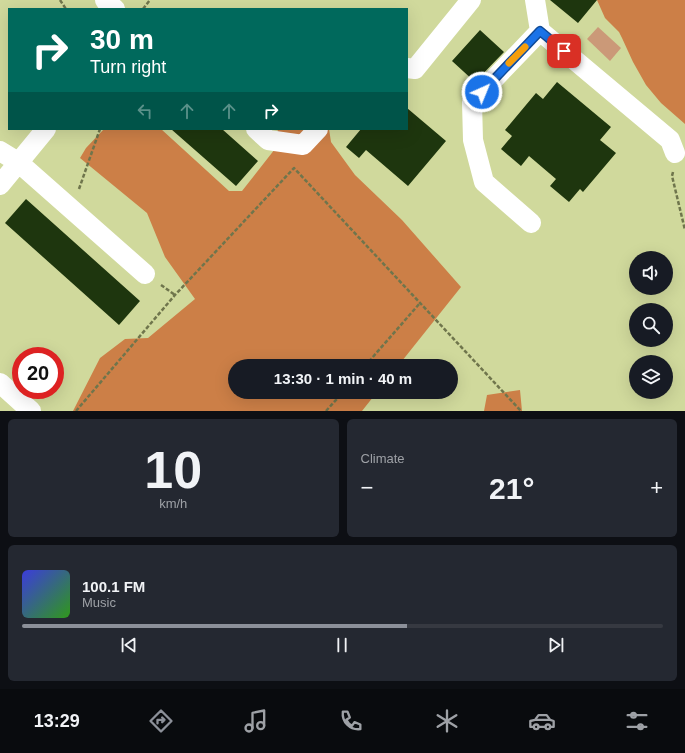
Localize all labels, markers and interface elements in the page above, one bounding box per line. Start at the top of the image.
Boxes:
icon: right [24,24,76,76]
text: 30 m [90,24,154,55]
pin [547,34,581,68]
icon: arrive [553,40,575,62]
text: Turn right [90,57,166,77]
position arrow [461,71,503,113]
icon: left [134,100,156,122]
icon: ahead [176,100,198,122]
icon: ahead [218,100,240,122]
icon: right [260,100,282,122]
map controls [629,251,673,399]
button: sound [629,251,673,295]
button: search [629,303,673,347]
speed limit sign: 20 [12,347,64,399]
button: layers [629,355,673,399]
text: 13:30 · 1 min · 40 m [274,370,412,387]
text: 10 [144,441,202,499]
text: Climate [361,451,405,466]
text: 21° [489,472,534,505]
text: − [361,475,373,500]
text: + [650,475,663,500]
text: km/h [159,496,187,511]
text: 100.1 FM [82,578,145,595]
text: Music [82,595,116,610]
icon: previous [118,634,140,656]
icon: pause [331,634,353,656]
icon: next [545,634,567,656]
icon: directions [147,707,175,735]
icon: music [242,707,270,735]
icon: phone [337,707,365,735]
icon: climate [433,707,461,735]
icon: car [528,707,556,735]
icon: filters [623,707,651,735]
text: 13:29 [34,711,80,731]

